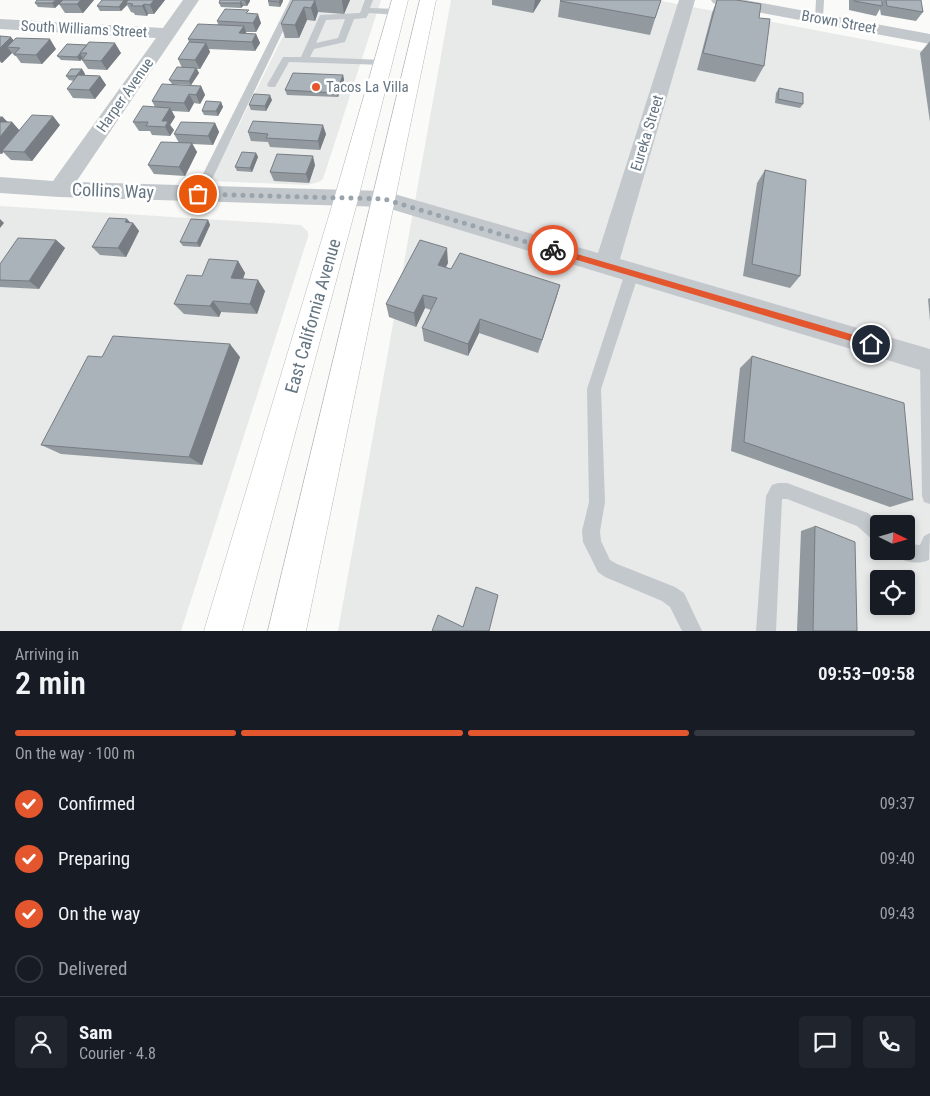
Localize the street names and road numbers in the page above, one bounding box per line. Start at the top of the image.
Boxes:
street label: Brown Street [800,7,878,37]
street label: South Williams Street [20,17,148,41]
street label: Harper Avenue [93,54,157,136]
street label: Eureka Street [627,93,667,173]
street label: Collins Way [72,179,155,202]
street label: East California Avenue [280,236,345,396]

